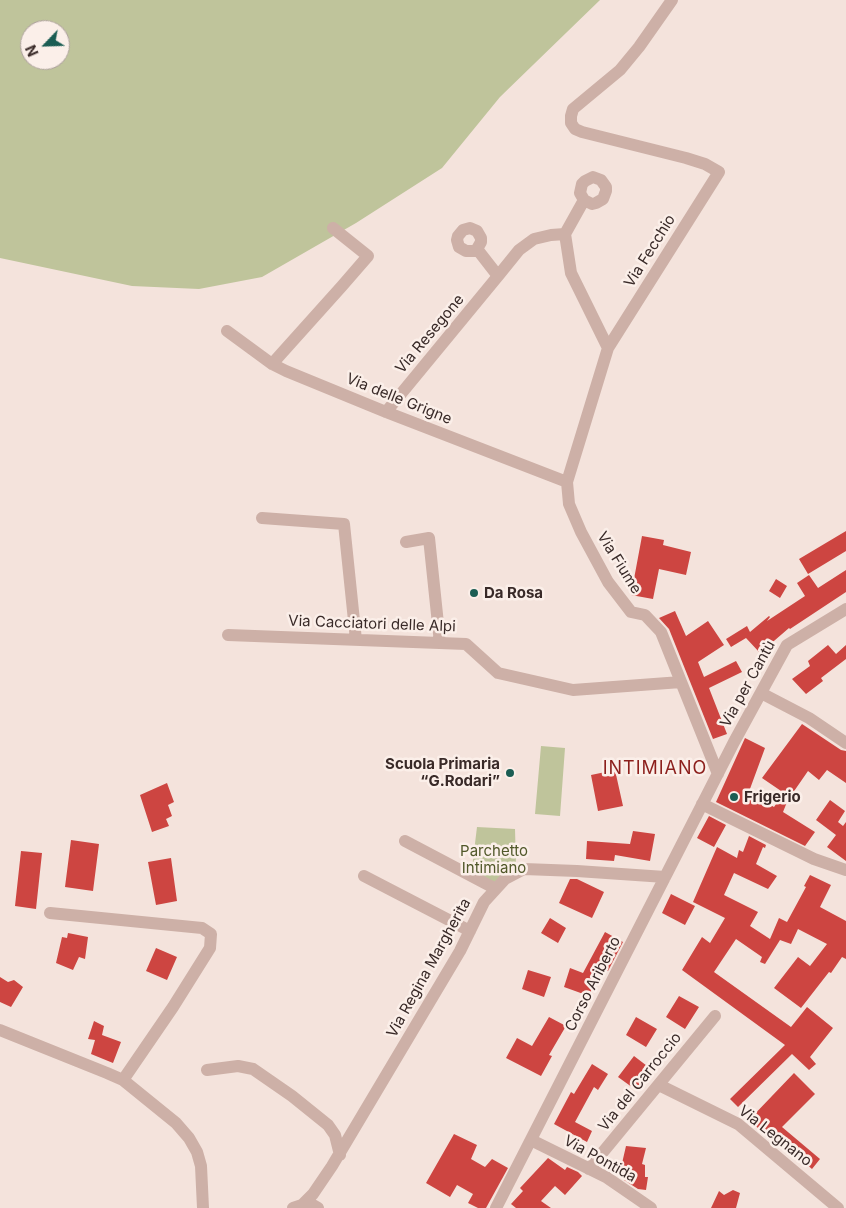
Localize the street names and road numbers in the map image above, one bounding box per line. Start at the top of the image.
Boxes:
street label: Via Fecchio [621,211,679,291]
street label: Via Resegone [392,291,468,377]
street label: Via delle Grigne [344,370,454,428]
street label: Via Fiume [593,529,645,597]
street label: Via Cacciatori delle Alpi [288,612,456,636]
street label: Via per Cantù [717,637,779,731]
street label: Via Regina Margherita [383,895,475,1041]
street label: Corso Ariberto [561,934,625,1034]
street label: Via del Carroccio [595,1029,685,1135]
street label: Via Legnano [735,1102,815,1170]
street label: Via Pontida [561,1132,639,1186]

